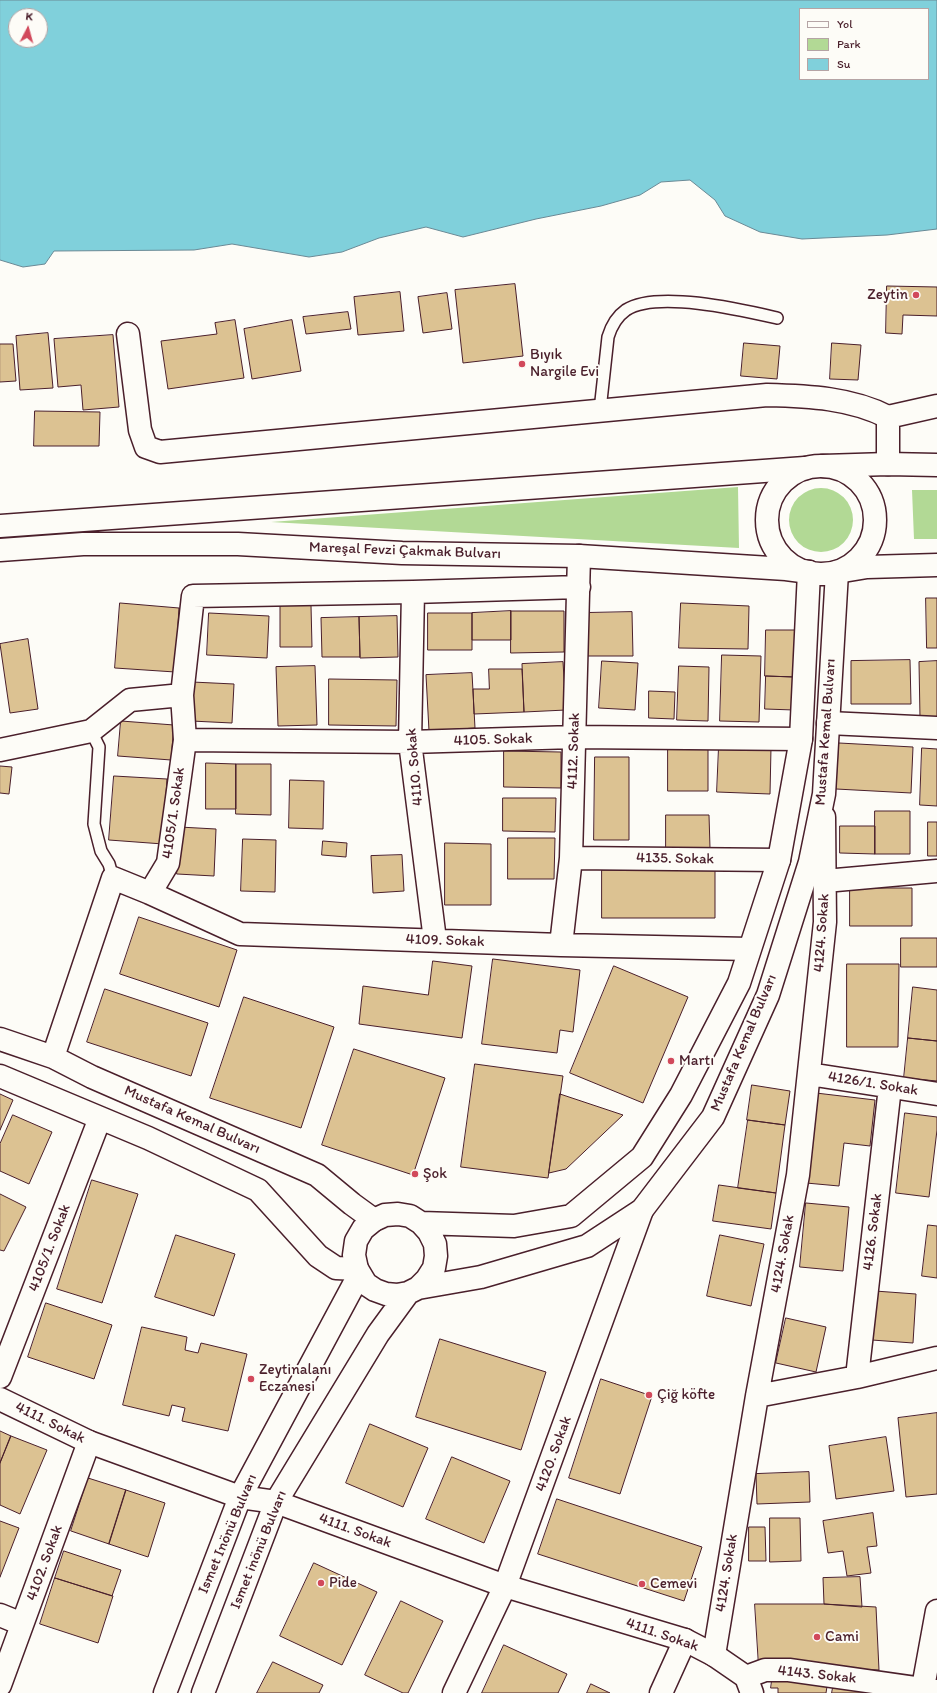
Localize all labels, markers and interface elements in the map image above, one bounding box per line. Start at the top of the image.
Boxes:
north arrow [8,8,48,48]
legend [799,8,929,80]
text: K [25,10,33,23]
text: Yol [837,17,853,31]
text: Park [837,37,861,51]
text: Su [837,57,850,71]
place label: Zeytin [867,286,908,304]
marker: Zeytin [911,290,921,300]
place label: Bıyık Nargile Evi [530,346,599,381]
marker: Bıyık Nargile Evi [517,359,527,369]
street label: Mareşal Fevzi Çakmak Bulvarı [309,539,501,563]
street label: Mustafa Kemal Bulvarı [812,658,840,806]
street label: 4112. Sokak [564,712,584,790]
street label: 4110. Sokak [403,727,427,807]
street label: 4105. Sokak [453,730,533,750]
street label: 4105/1. Sokak [159,766,189,860]
street label: 4135. Sokak [636,849,714,869]
street label: 4124. Sokak [810,893,834,973]
street label: 4109. Sokak [405,931,485,951]
street label: Mustafa Kemal Bulvarı [707,972,781,1114]
place label: Martı [679,1052,714,1070]
marker: Martı [666,1056,676,1066]
street label: 4126/1. Sokak [827,1068,919,1100]
street label: Mustafa Kemal Bulvarı [121,1082,263,1158]
place label: Şok [423,1165,447,1183]
marker: Şok [410,1169,420,1179]
street label: 4126. Sokak [859,1192,887,1272]
street label: 4105/1. Sokak [25,1202,75,1294]
street label: 4124. Sokak [767,1214,799,1294]
place label: Zeytinalanı Eczanesi [259,1361,331,1396]
marker: Zeytinalanı Eczanesi [246,1374,256,1384]
place label: Çiğ köfte [657,1386,715,1404]
marker: Çiğ köfte [644,1390,654,1400]
street label: 4111. Sokak [12,1398,88,1448]
street label: 4120. Sokak [532,1414,576,1494]
street label: Ismet Inönü Bulvarı [195,1471,261,1597]
street label: Ismet inönü Bulvarı [227,1488,291,1612]
street label: 4111. Sokak [316,1510,394,1552]
street label: 4102. Sokak [23,1523,67,1603]
street label: 4124. Sokak [712,1533,742,1613]
place label: Pide [329,1574,357,1592]
place label: Cemevi [650,1575,697,1593]
marker: Pide [316,1578,326,1588]
marker: Cemevi [637,1579,647,1589]
street label: 4111. Sokak [623,1614,701,1656]
place label: Cami [825,1628,859,1646]
marker: Cami [812,1632,822,1642]
street label: 4143. Sokak [777,1662,857,1688]

